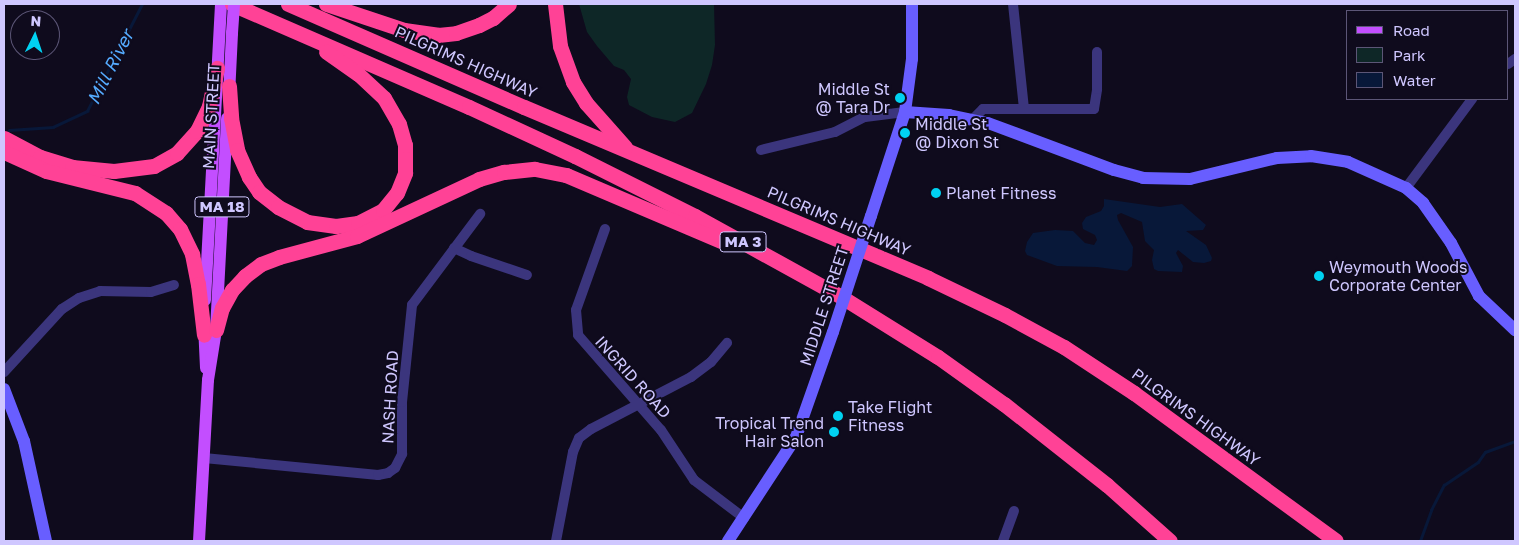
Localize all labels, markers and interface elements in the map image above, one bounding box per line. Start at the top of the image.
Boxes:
north arrow [10,10,60,60]
legend [1346,10,1509,100]
text: N [30,12,42,29]
text: Road [1393,21,1430,39]
street label: PILGRIMS HIGHWAY [392,22,540,102]
water label: Mill River [82,26,138,108]
text: Park [1393,46,1425,64]
street label: MAIN STREET [199,62,223,170]
text: Water [1393,71,1436,89]
place label: Middle St @ Tara Dr [816,79,890,117]
marker: Middle St @ Tara Dr [894,92,906,104]
place label: Middle St @ Dixon St [915,114,999,152]
marker: Middle St @ Dixon St [899,127,911,139]
street label: PILGRIMS HIGHWAY [765,182,913,260]
place label: Planet Fitness [946,183,1056,203]
marker: Planet Fitness [930,187,942,199]
road number: MA 18 [193,194,251,220]
road number: MA 3 [719,230,767,254]
street label: MIDDLE STREET [796,244,852,368]
place label: Weymouth Woods Corporate Center [1329,257,1468,295]
marker: Weymouth Woods Corporate Center [1313,270,1325,282]
street label: INGRID ROAD [591,332,675,422]
street label: NASH ROAD [378,350,402,444]
street label: PILGRIMS HIGHWAY [1128,364,1264,470]
place label: Take Flight Fitness [848,397,932,435]
marker: Take Flight Fitness [832,410,844,422]
place label: Tropical Trend Hair Salon [715,413,824,451]
marker: Tropical Trend Hair Salon [828,426,840,438]

